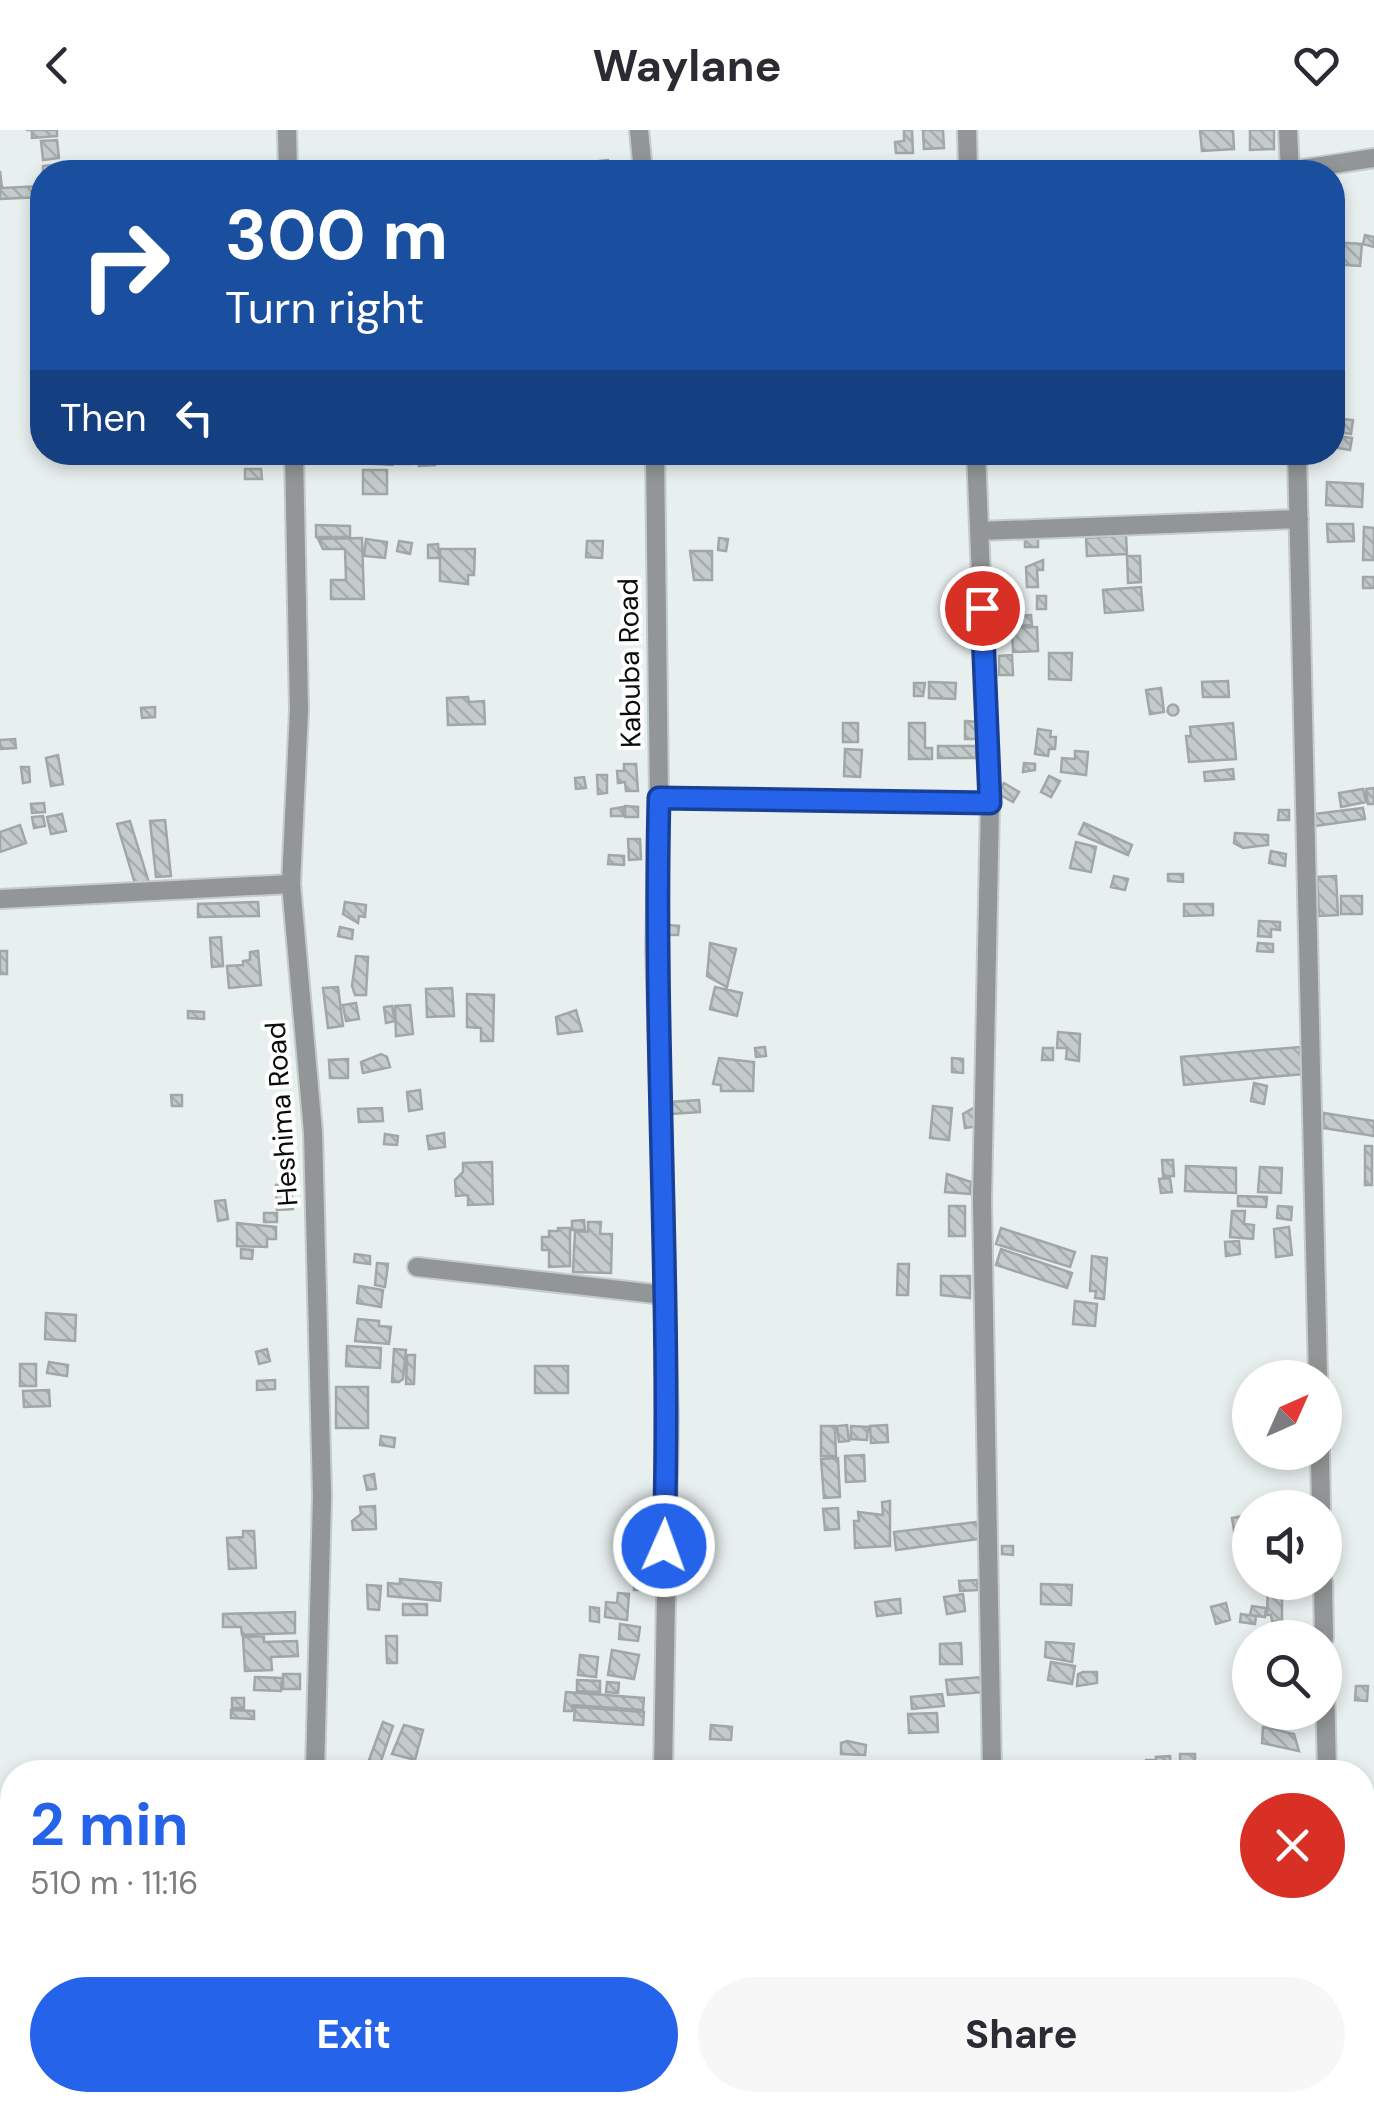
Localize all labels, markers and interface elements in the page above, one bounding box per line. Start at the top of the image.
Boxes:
text: Waylane [592,36,782,95]
icon: back [30,38,85,93]
icon: heart [1289,38,1344,93]
text: 300 m [225,190,448,281]
icon: right [60,200,190,330]
text: Turn right [225,278,424,337]
icon: left [167,390,222,445]
text: Then [60,393,147,443]
pin [940,566,1025,651]
street label: Kabuba Road [610,578,649,748]
icon: arrive [955,581,1010,636]
street label: Heshima Road [257,1021,306,1207]
north arrow [1232,1360,1342,1470]
map controls [1232,1360,1342,1730]
button: sound [1232,1490,1342,1600]
position arrow [612,1494,716,1598]
button: search [1232,1620,1342,1730]
text: 2 min [30,1785,189,1864]
button: close [1240,1793,1345,1898]
text: 510 m · 11:16 [30,1862,198,1904]
button: Exit [30,1977,678,2092]
button: Share [698,1977,1345,2092]

